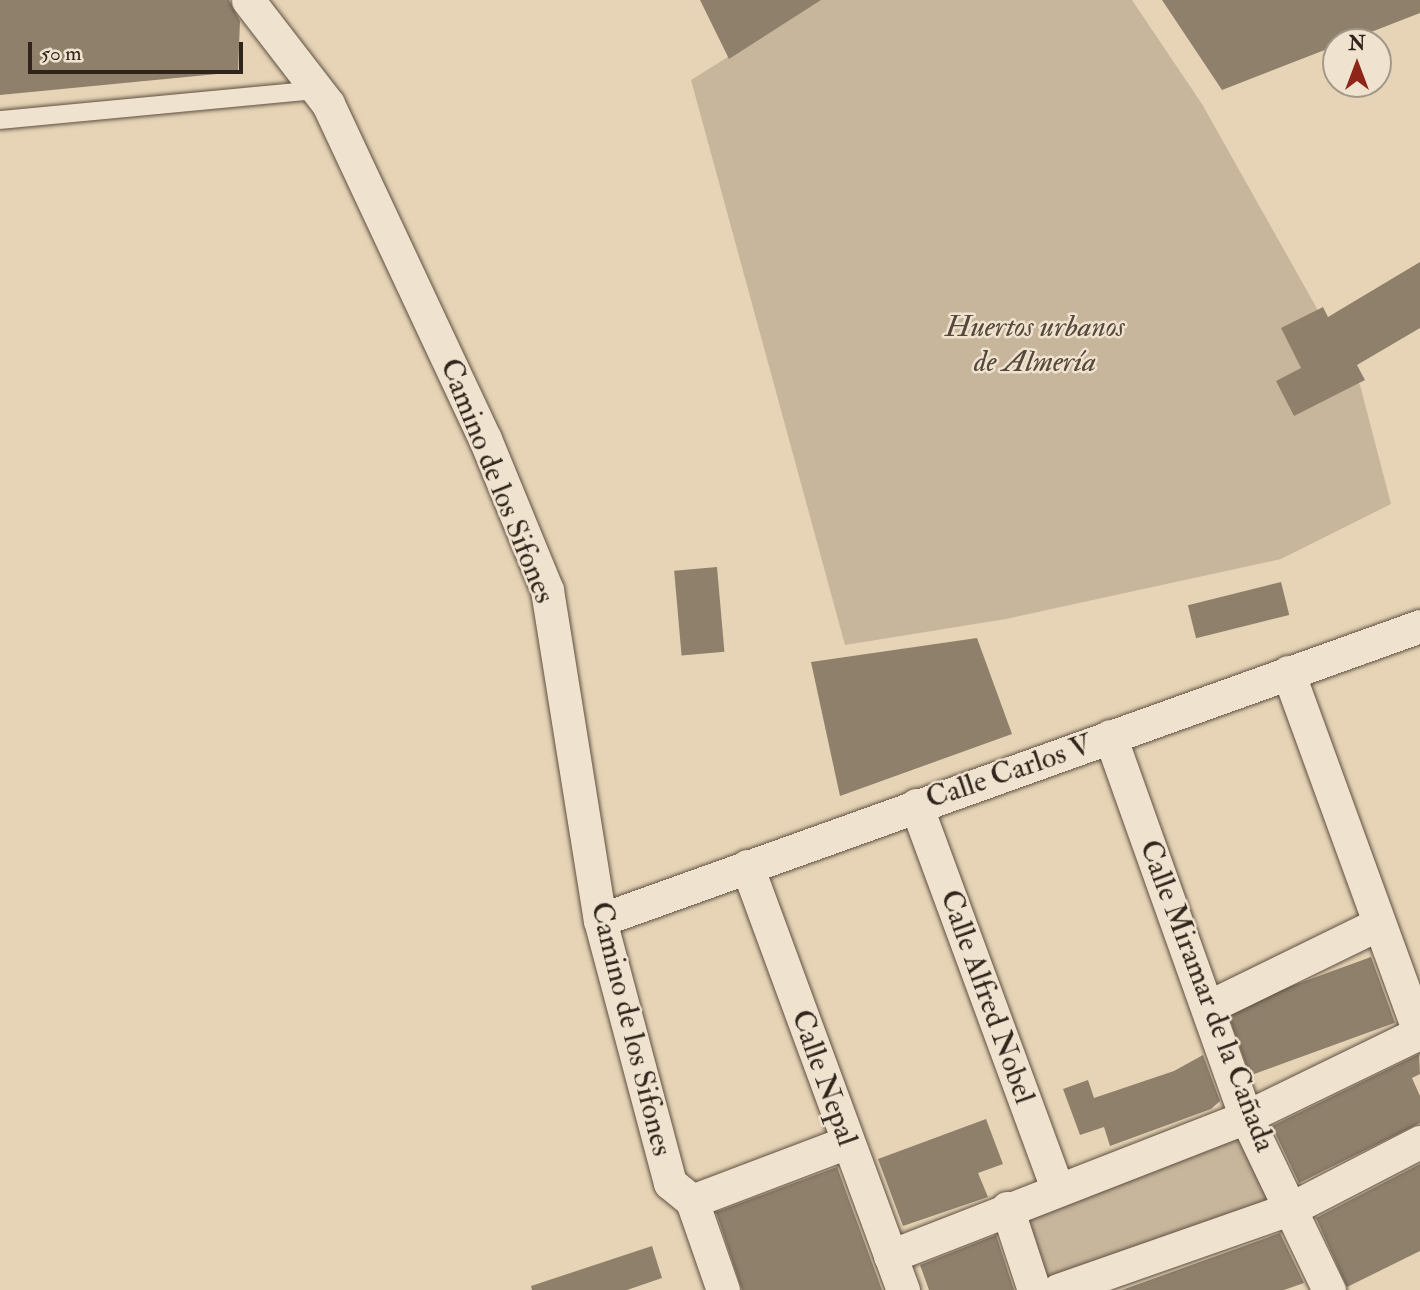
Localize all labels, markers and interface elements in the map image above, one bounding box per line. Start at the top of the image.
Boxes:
scale bar [32,28,247,72]
north arrow [1322,28,1392,98]
text: N [1348,32,1366,56]
text: 50 m [41,40,82,67]
park label: Huertos urbanos de Almería [945,309,1125,380]
street label: Camino de los Sifones [432,353,562,609]
street label: Calle Carlos V [921,727,1097,817]
street label: Calle Miramar de la Cañada [1131,835,1283,1157]
street label: Calle Alfred Nobel [932,885,1042,1109]
street label: Camino de los Sifones [582,898,680,1160]
street label: Calle Nepal [783,1005,865,1151]

